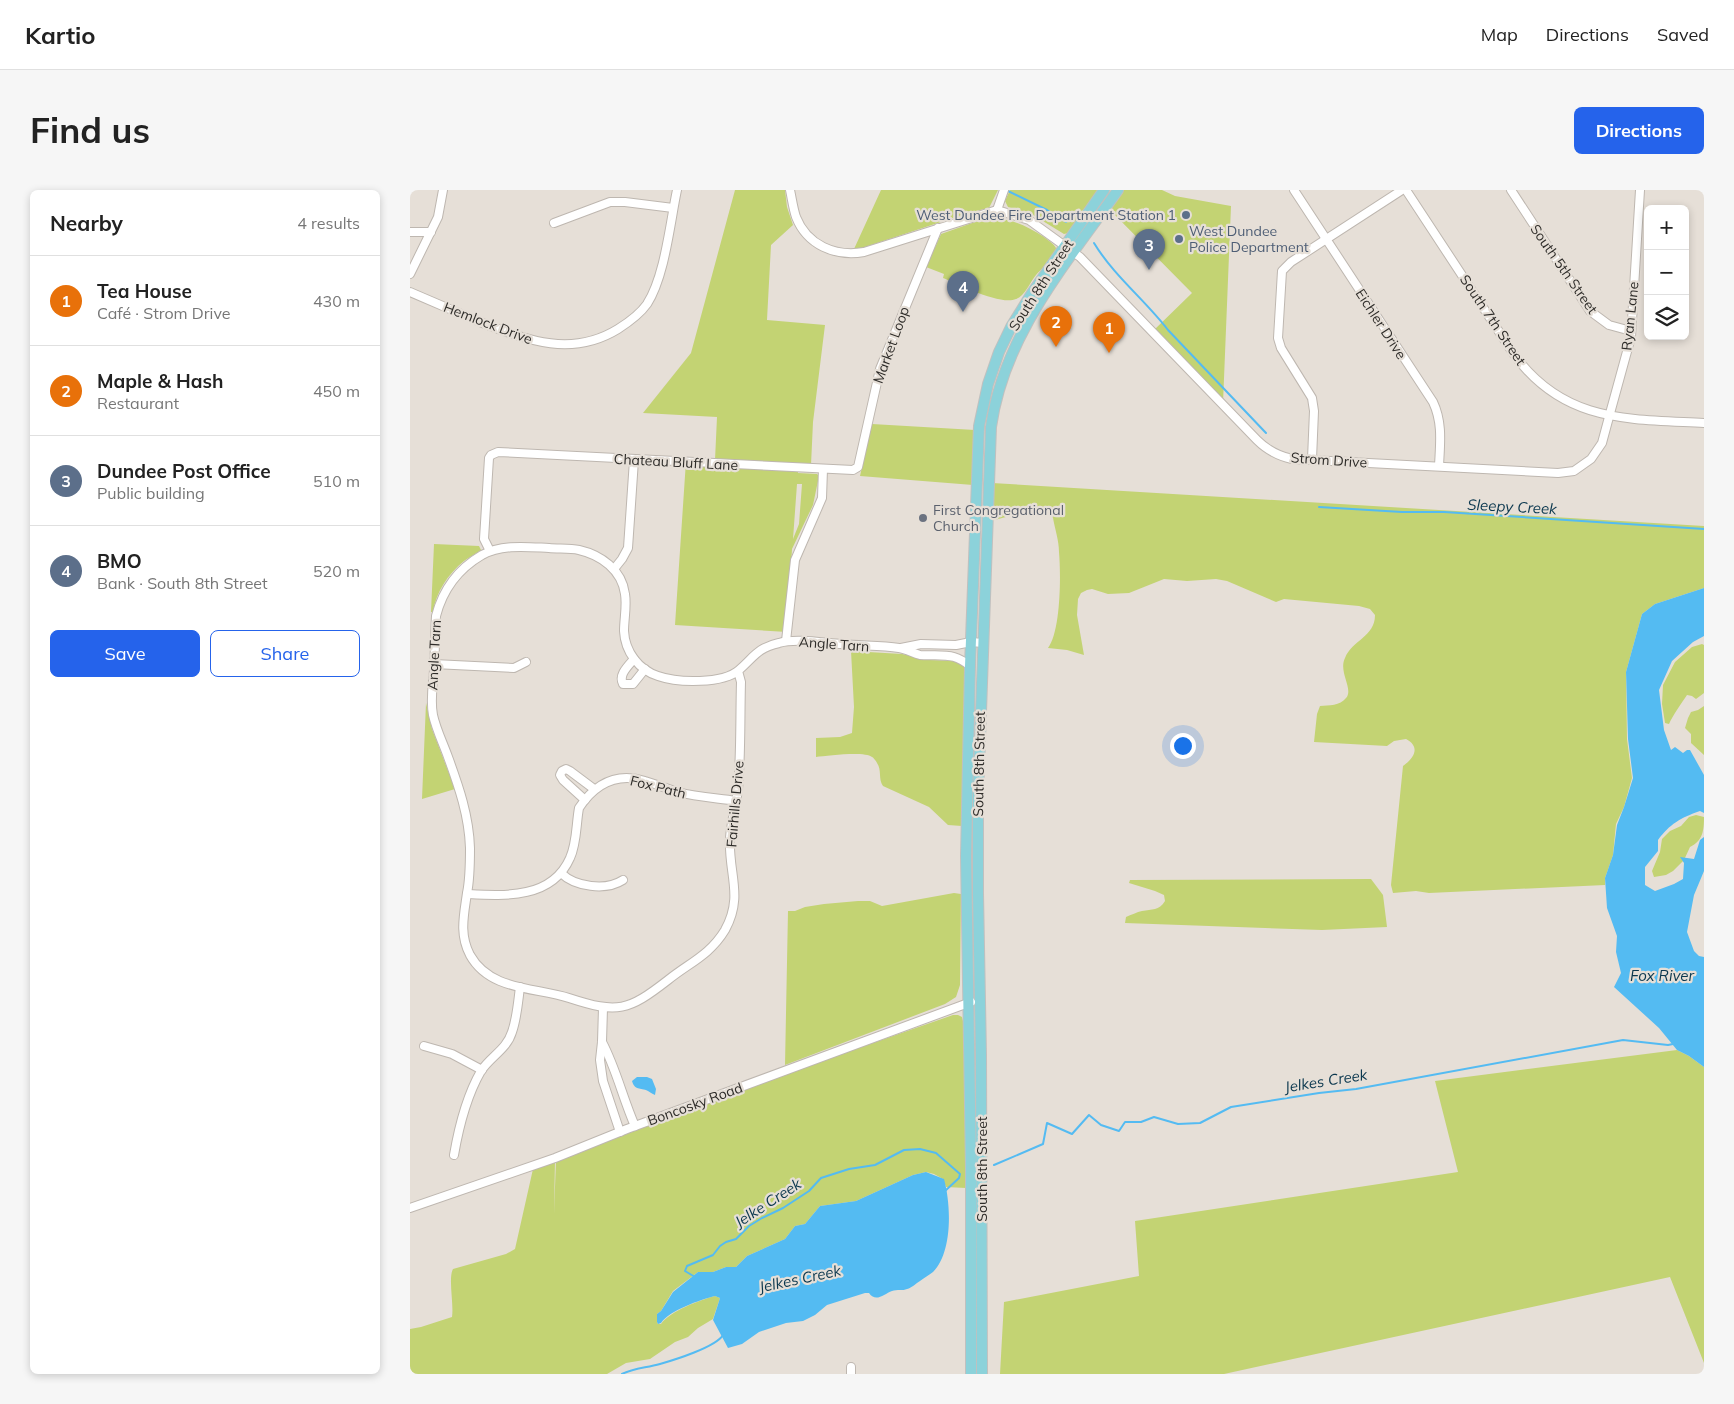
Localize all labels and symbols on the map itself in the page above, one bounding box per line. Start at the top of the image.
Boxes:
place label: West Dundee Fire Department Station 1 [916,206,1176,224]
marker: West Dundee Fire Department Station 1 [1180,209,1192,221]
street label: South 5th Street [1526,221,1602,317]
place label: West Dundee Police Department [1189,222,1309,256]
pin: 3 [1133,229,1165,270]
marker: West Dundee Police Department [1173,233,1185,245]
street label: South 8th Street [1005,236,1077,334]
pin: 4 [947,271,979,312]
street label: South 7th Street [1456,271,1530,369]
street label: Ryan Lane [1617,281,1643,351]
street label: Eichler Drive [1352,285,1410,363]
street label: Hemlock Drive [441,298,535,348]
street label: Market Loop [869,304,913,386]
pin: 2 [1040,306,1072,347]
pin: 1 [1093,312,1125,353]
street label: Strom Drive [1290,448,1368,472]
street label: Chateau Bluff Lane [613,450,739,474]
water label: Sleepy Creek [1467,495,1559,518]
place label: First Congregational Church [933,501,1064,535]
marker: First Congregational Church [917,512,929,524]
street label: Angle Tarn [423,619,445,691]
street label: Angle Tarn [798,633,870,655]
street label: South 8th Street [969,711,989,817]
your location [1170,733,1196,759]
street label: Fairhills Drive [722,760,748,848]
street label: Fox Path [628,771,688,803]
water label: Fox River [1630,966,1694,985]
water label: Jelkes Creek [1281,1064,1370,1097]
street label: Boncosky Road [645,1078,745,1130]
street label: South 8th Street [973,1116,991,1222]
water label: Jelke Creek [729,1173,806,1232]
water label: Jelkes Creek [755,1260,844,1297]

